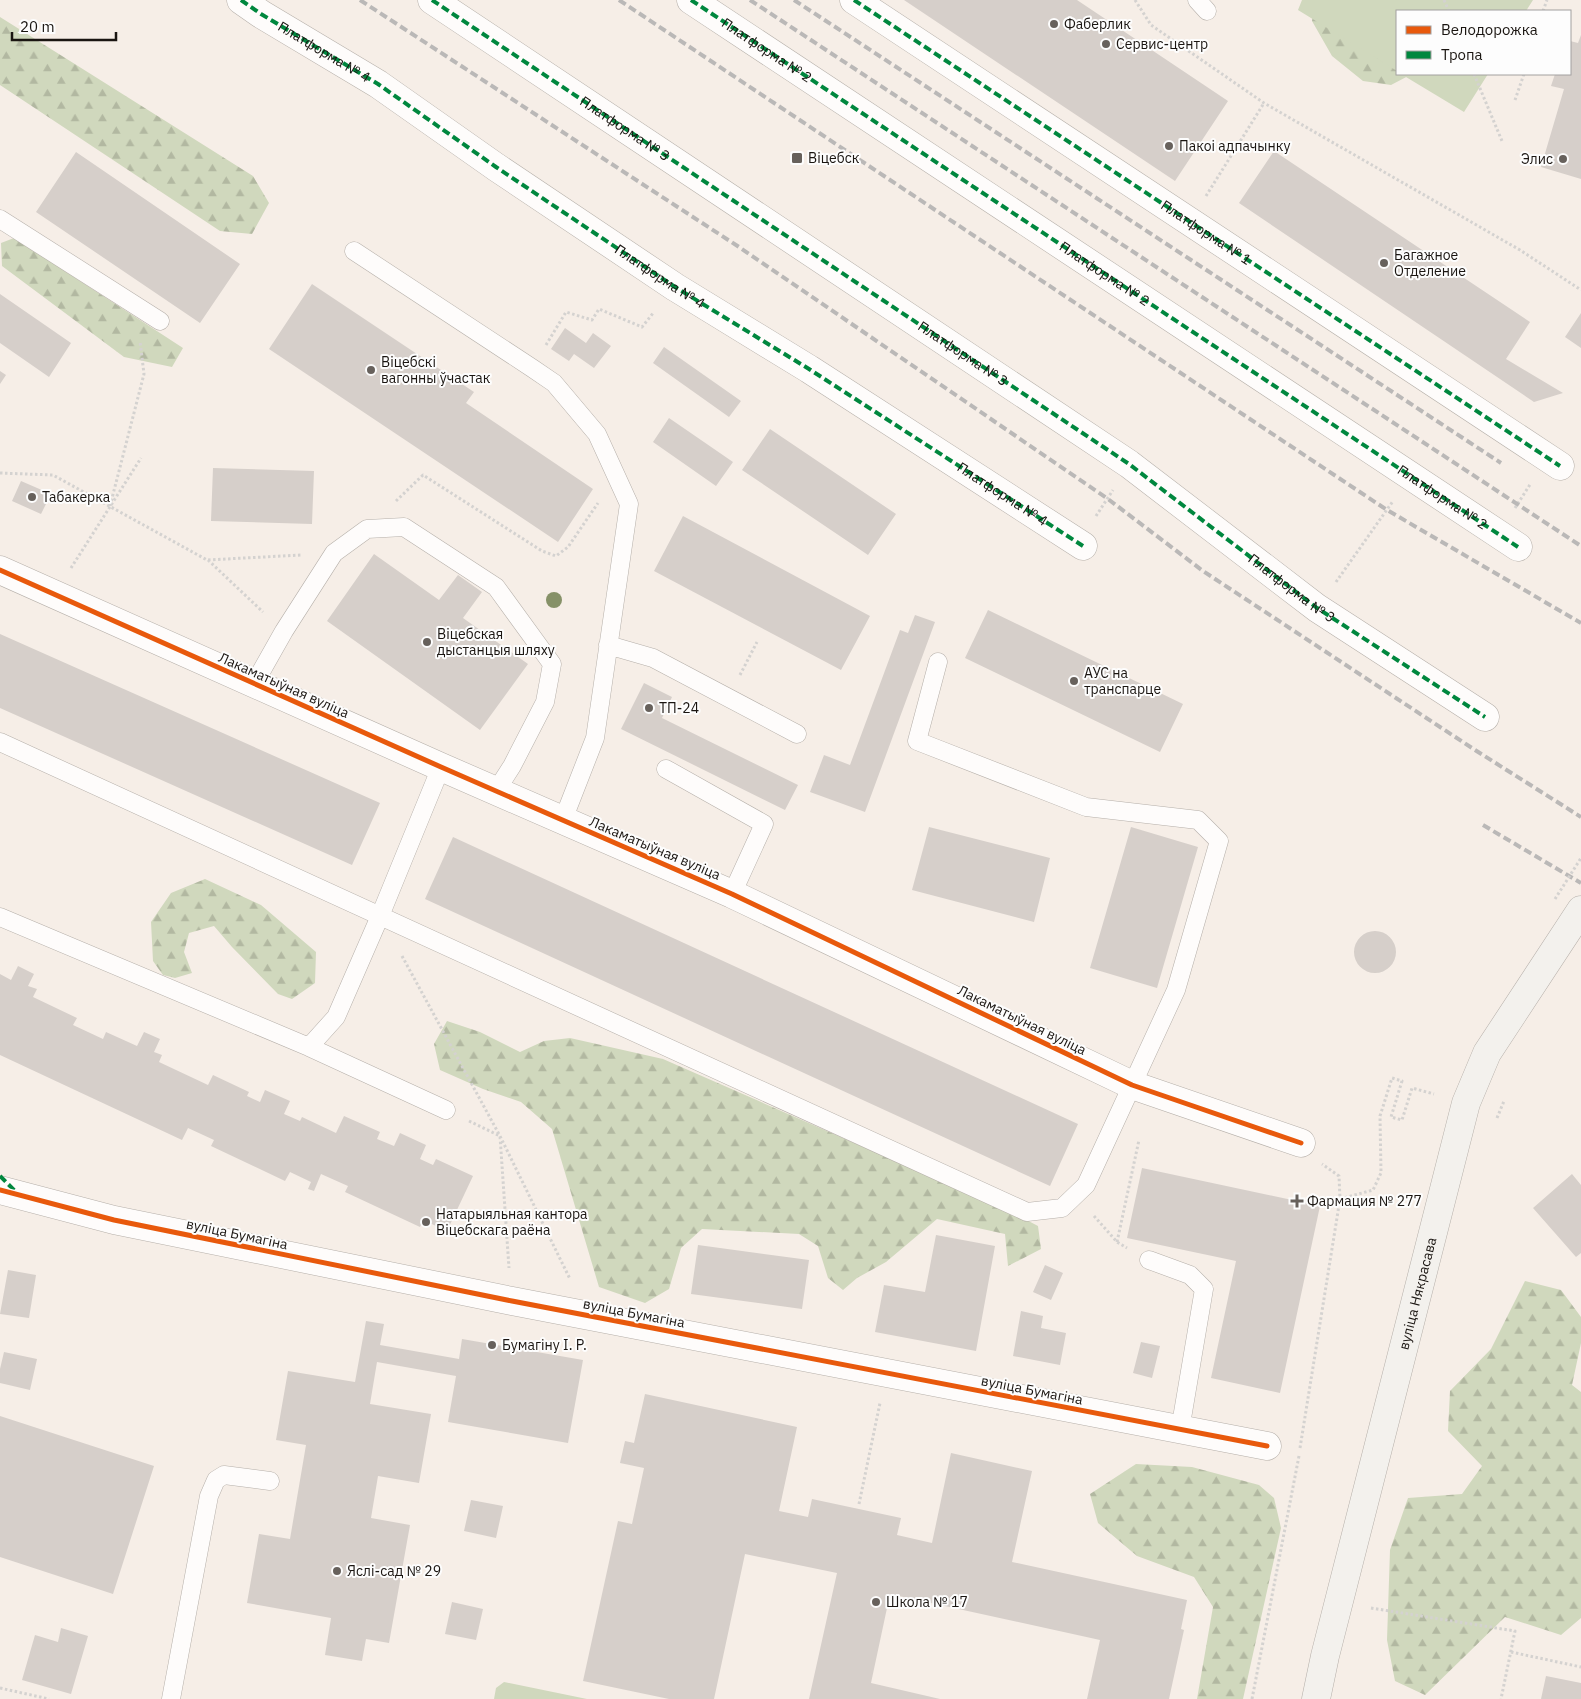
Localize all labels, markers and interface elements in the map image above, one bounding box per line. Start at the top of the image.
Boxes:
scale bar [12,10,116,42]
legend [1396,10,1571,75]
street label: Платформа № 2 [718,14,815,87]
place label: Фаберлик [1064,15,1131,33]
text: 20 m [20,17,55,36]
street label: Платформа № 4 [275,17,374,86]
marker: Фаберлик [1048,18,1060,30]
text: Велодорожка [1441,20,1538,39]
place label: Сервис-центр [1116,35,1208,53]
marker: Сервис-центр [1100,38,1112,50]
text: Тропа [1441,45,1483,64]
street label: Платформа № 3 [577,92,674,165]
place label: Пакоі адпачынку [1179,137,1290,155]
marker: Пакоі адпачынку [1163,140,1175,152]
place label: Віцебск [808,149,860,167]
place label: Элис [1521,150,1553,168]
marker: Віцебск [790,151,804,165]
marker: Элис [1557,153,1569,165]
street label: Платформа № 1 [1158,196,1255,269]
street label: Платформа № 2 [1056,237,1153,310]
street label: Платформа № 4 [611,240,708,312]
place label: Багажное Отделение [1394,246,1466,280]
marker: Багажное Отделение [1378,257,1390,269]
street label: Платформа № 3 [915,317,1012,390]
place label: Віцебскі вагонны ўчастак [381,353,491,387]
marker: Віцебскі вагонны ўчастак [365,364,377,376]
street label: Платформа № 4 [954,458,1051,530]
street label: Платформа № 2 [1394,461,1491,533]
place label: Табакерка [42,488,111,506]
marker: Табакерка [26,491,38,503]
street label: Платформа № 3 [1245,550,1339,626]
place label: Віцебская дыстанцыя шляху [437,625,555,659]
marker: Віцебская дыстанцыя шляху [421,636,433,648]
street label: Лакаматыўная вуліца [216,648,353,722]
place label: АУС на транспарце [1084,664,1161,698]
marker: АУС на транспарце [1068,675,1080,687]
place label: ТП-24 [659,699,699,717]
marker: ТП-24 [643,702,655,714]
street label: Лакаматыўная вуліца [587,812,724,884]
street label: Лакаматыўная вуліца [955,981,1090,1059]
place label: Фармация № 277 [1307,1192,1422,1210]
marker: Фармация № 277 [1291,1195,1303,1207]
place label: Натарыяльная кантора Віцебскага раёна [436,1205,588,1239]
street label: вуліца Бумагіна [185,1214,290,1254]
marker: Натарыяльная кантора Віцебскага раёна [420,1216,432,1228]
street label: вуліца Някрасава [1394,1235,1441,1352]
street label: вуліца Бумагіна [582,1294,687,1332]
place label: Бумагіну І. Р. [502,1336,587,1354]
marker: Бумагіну І. Р. [486,1339,498,1351]
street label: вуліца Бумагіна [980,1371,1085,1409]
place label: Яслі-сад № 29 [347,1562,441,1580]
marker: Яслі-сад № 29 [331,1565,343,1577]
place label: Школа № 17 [886,1593,968,1611]
marker: Школа № 17 [870,1596,882,1608]

